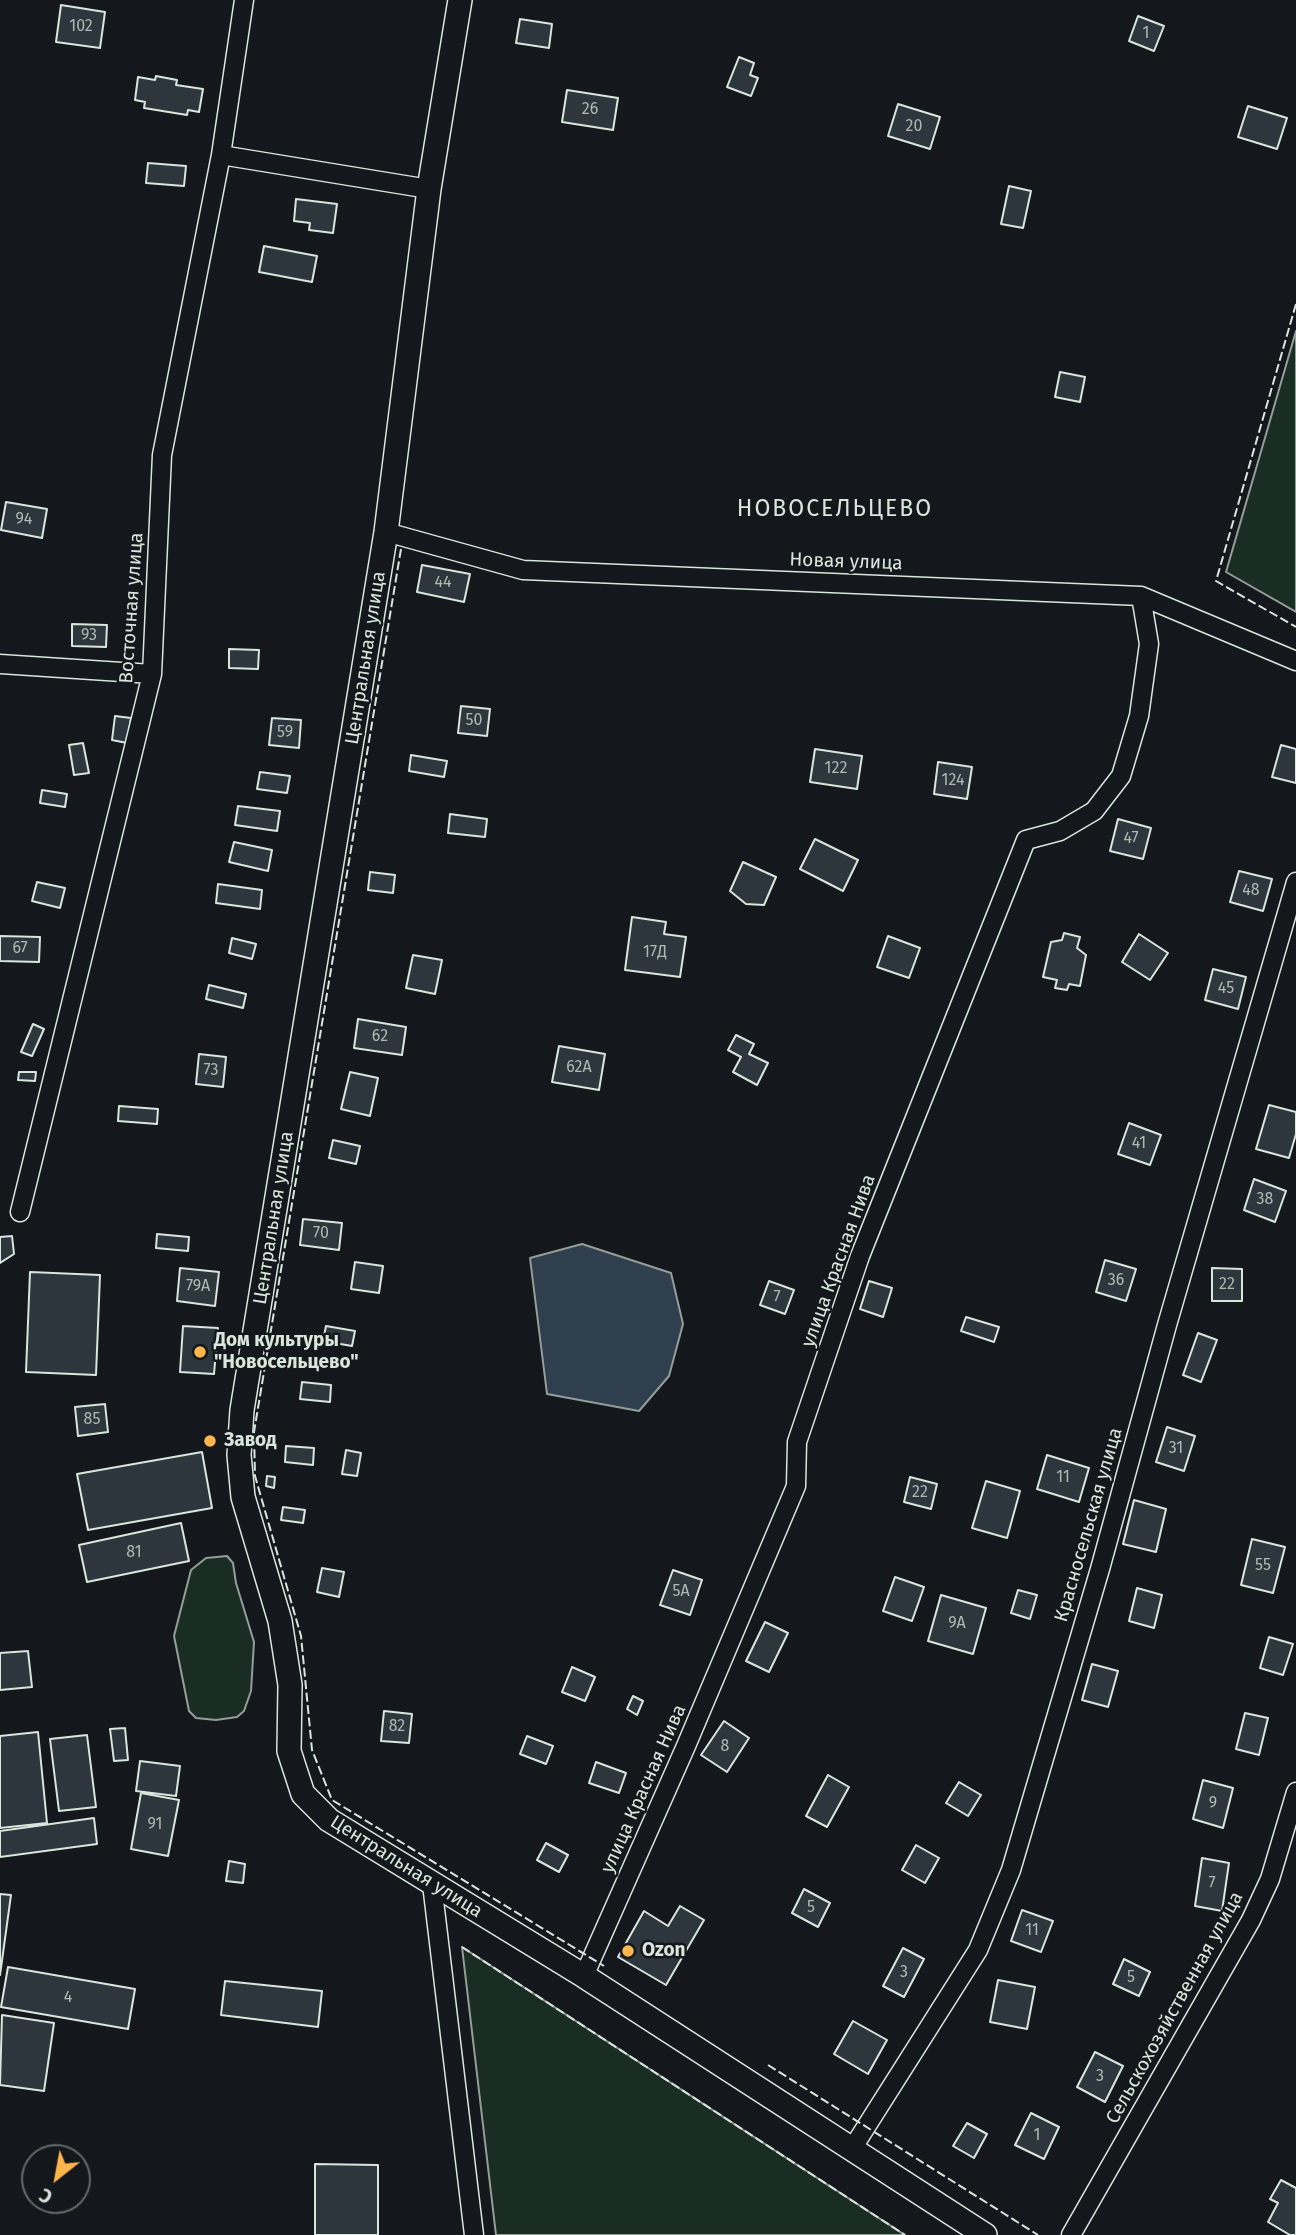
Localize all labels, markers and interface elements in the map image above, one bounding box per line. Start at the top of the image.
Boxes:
house number: 102 [69,17,93,37]
house number: 1 [1143,24,1149,44]
house number: 26 [582,100,598,120]
house number: 20 [906,117,922,137]
district label: НОВОСЕЛЬЦЕВО [738,496,932,524]
house number: 94 [16,510,32,530]
street label: Восточная улица [115,532,149,684]
street label: Новая улица [789,549,903,575]
street label: Центральная улица [341,570,391,746]
house number: 44 [434,573,452,593]
house number: 93 [81,626,97,646]
house number: 50 [466,711,482,731]
house number: 59 [277,723,293,743]
house number: 122 [825,759,847,779]
house number: 124 [942,771,964,791]
house number: 47 [1123,829,1139,849]
house number: 48 [1242,881,1260,901]
house number: 67 [12,939,28,959]
house number: 17Д [643,943,667,963]
house number: 45 [1218,979,1234,999]
house number: 62 [372,1027,388,1047]
house number: 62А [566,1058,592,1078]
house number: 73 [204,1061,218,1081]
street label: Центральная улица [249,1130,299,1306]
house number: 41 [1132,1134,1146,1154]
street label: улица Красная Нива [797,1172,881,1350]
house number: 38 [1257,1190,1273,1210]
house number: 70 [313,1224,329,1244]
house number: 36 [1108,1271,1124,1291]
house number: 22 [1219,1275,1235,1295]
house number: 79А [186,1277,210,1297]
house number: 7 [773,1288,781,1308]
place label: Дом культуры "Новосельцево" [214,1330,359,1374]
marker: Дом культуры "Новосельцево" [192,1344,208,1360]
house number: 85 [84,1410,100,1430]
street label: Красносельская улица [1050,1425,1128,1625]
place label: Завод [224,1430,277,1452]
marker: Завод [202,1433,218,1449]
house number: 31 [1169,1439,1183,1459]
house number: 11 [1056,1468,1070,1488]
house number: 22 [912,1483,928,1503]
house number: 81 [126,1543,142,1563]
house number: 55 [1255,1556,1271,1576]
house number: 5А [672,1582,690,1602]
house number: 9А [948,1614,966,1634]
street label: улица Красная Нива [597,1701,691,1877]
house number: 82 [389,1717,405,1737]
house number: 8 [721,1737,729,1757]
house number: 9 [1209,1794,1217,1814]
street label: Центральная улица [326,1811,486,1923]
house number: 91 [147,1815,163,1835]
house number: 7 [1208,1874,1216,1894]
street label: Сельскохозяйственная улица [1102,1888,1248,2128]
house number: 5 [807,1898,815,1918]
house number: 11 [1025,1921,1039,1941]
place label: Ozon [642,1940,686,1962]
marker: Ozon [620,1943,636,1959]
house number: 3 [900,1963,908,1983]
house number: 5 [1127,1968,1135,1988]
house number: 4 [64,1988,72,2008]
house number: 3 [1096,2067,1104,2087]
house number: 1 [1034,2126,1040,2146]
north arrow [21,2144,91,2214]
text: С [35,2183,57,2208]

